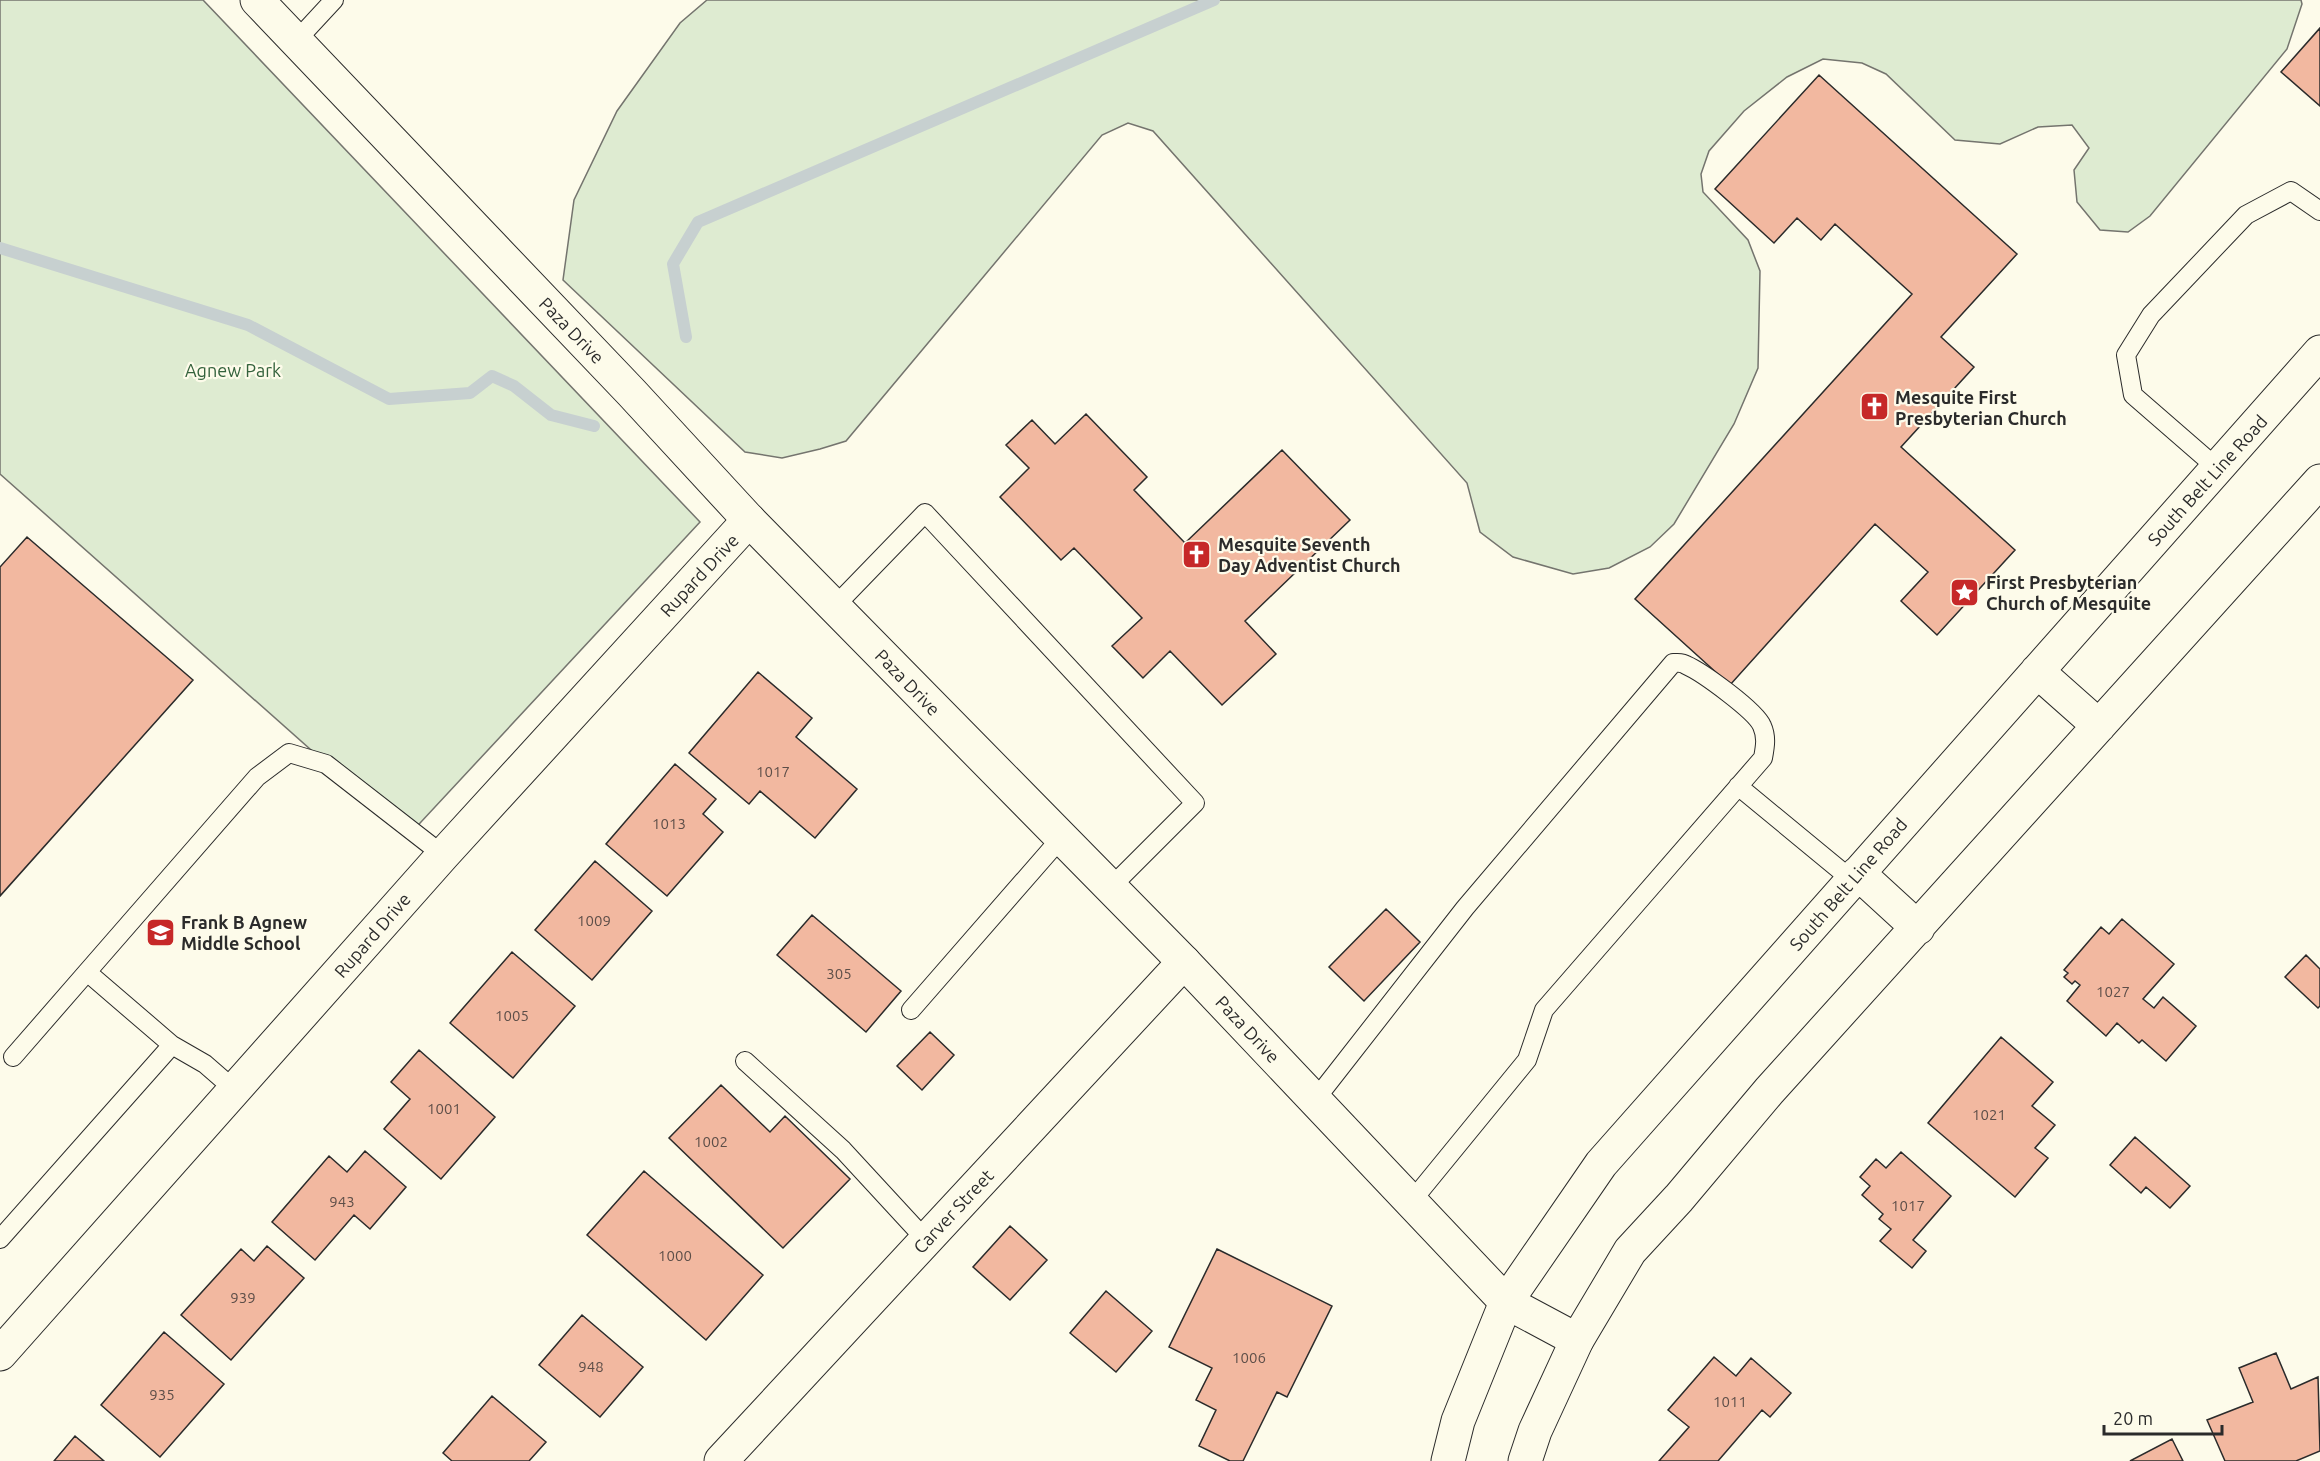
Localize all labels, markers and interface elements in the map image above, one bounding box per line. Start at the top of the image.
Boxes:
street label: Paza Drive [536,293,608,367]
park label: Agnew Park [185,360,281,380]
place label: Mesquite First Presbyterian Church [1895,387,2067,428]
church icon: Mesquite First Presbyterian Church [1858,391,1890,423]
street label: South Belt Line Road [2143,411,2271,549]
street label: Rupard Drive [656,530,742,620]
place label: Mesquite Seventh Day Adventist Church [1218,534,1401,575]
church icon: Mesquite Seventh Day Adventist Church [1181,538,1213,570]
place label: First Presbyterian Church of Mesquite [1986,572,2151,613]
place icon: First Presbyterian Church of Mesquite [1949,576,1981,608]
street label: Paza Drive [872,645,944,719]
house number: 1017 [756,763,790,780]
street label: South Belt Line Road [1785,814,1911,954]
house number: 1013 [652,815,686,832]
street label: Rupard Drive [330,889,414,981]
place label: Frank B Agnew Middle School [181,912,307,953]
house number: 1009 [577,912,611,929]
school or university icon: Frank B Agnew Middle School [144,916,176,948]
house number: 305 [826,965,852,982]
house number: 1027 [2096,983,2130,1000]
street label: Paza Drive [1212,991,1284,1067]
house number: 1005 [495,1007,529,1024]
house number: 1001 [427,1100,461,1117]
house number: 1021 [1972,1106,2006,1123]
house number: 1002 [694,1133,728,1150]
street label: Carver Street [909,1165,997,1257]
house number: 943 [329,1193,355,1210]
house number: 1017 [1891,1197,1925,1214]
house number: 1000 [658,1247,692,1264]
house number: 939 [230,1289,256,1306]
house number: 1006 [1232,1349,1266,1366]
house number: 948 [578,1358,604,1375]
house number: 935 [149,1386,175,1403]
house number: 1011 [1713,1393,1747,1410]
scale bar [2104,1398,2222,1436]
text: 20 m [2113,1408,2153,1428]

